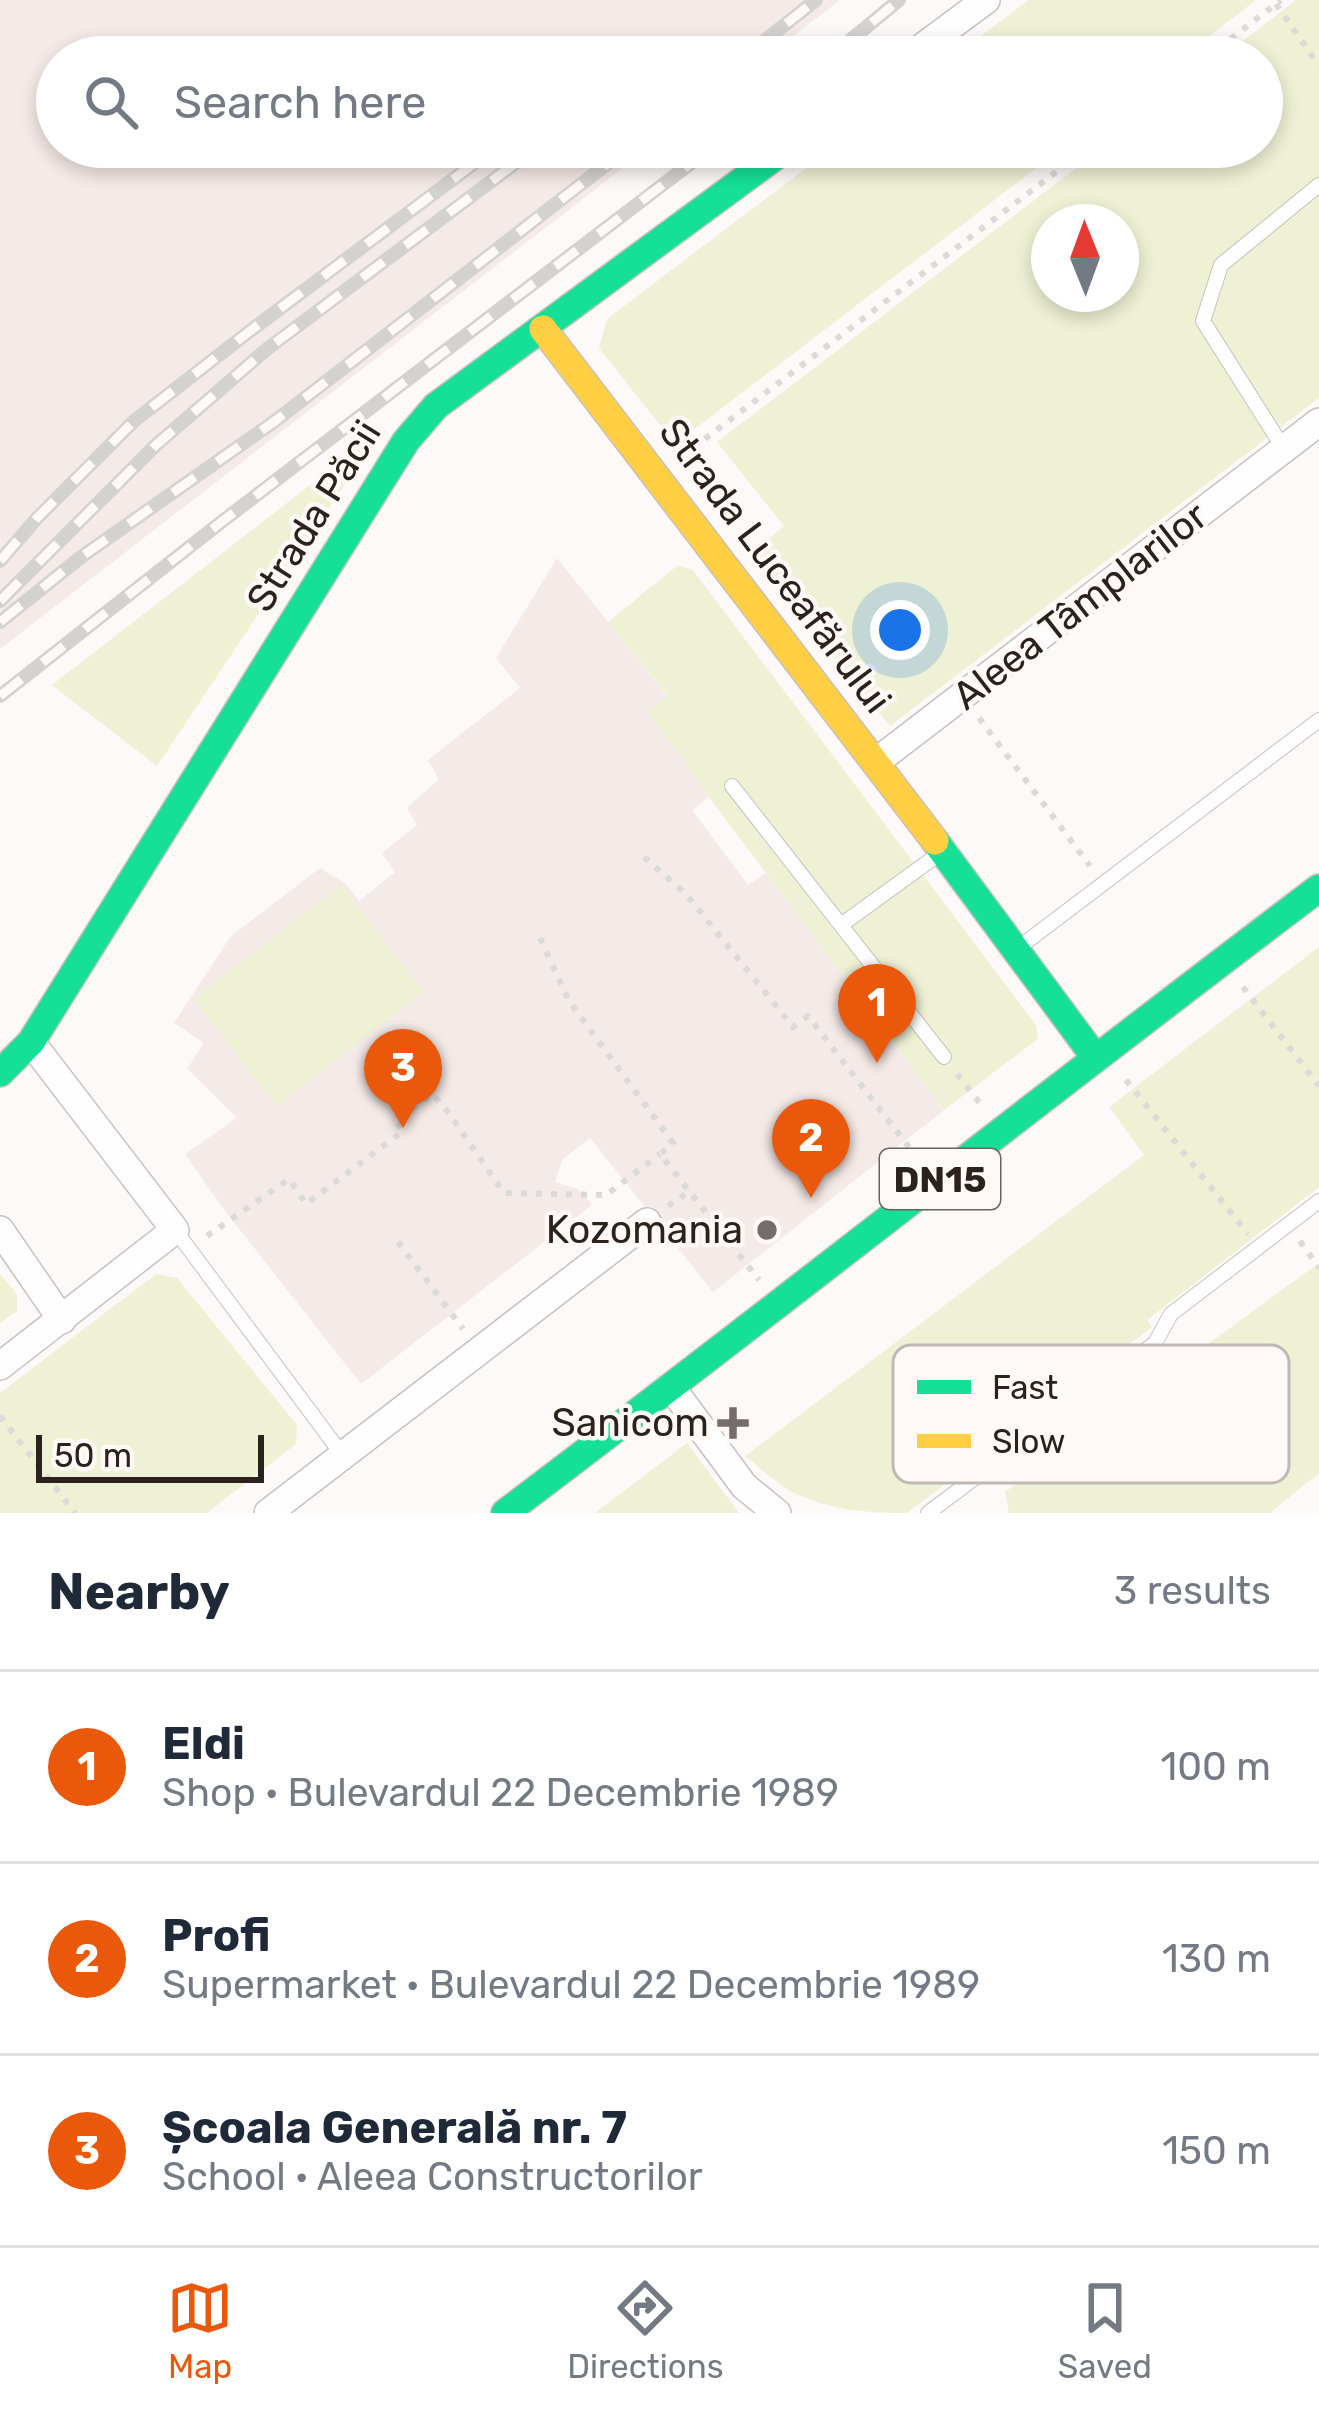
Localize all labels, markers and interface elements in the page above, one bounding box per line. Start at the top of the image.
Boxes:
search box [36,36,1283,168]
icon: search [78,69,144,135]
text: Search here [174,76,426,129]
north arrow [1031,204,1139,312]
street label: Strada Luceafărului [649,410,901,722]
street label: Strada Păcii [237,412,391,620]
street label: Aleea Tâmplarilor [944,492,1216,719]
your location [870,600,930,660]
pin: 1 [838,964,916,1063]
pin: 3 [364,1029,442,1128]
pin: 2 [772,1099,850,1198]
road number: DN15 [880,1149,1000,1209]
place label: Kozomania [546,1207,743,1253]
marker: Kozomania [754,1217,780,1243]
legend [893,1345,1289,1483]
text: Fast [992,1368,1058,1407]
place label: Sanicom [552,1400,709,1446]
marker: Sanicom [720,1410,746,1436]
text: Slow [992,1422,1066,1461]
scale bar [36,1429,264,1482]
text: 50 m [54,1436,132,1475]
text: Nearby [48,1561,230,1622]
text: 3 results [1114,1568,1271,1614]
text: Eldi [162,1717,245,1770]
text: 1 [77,1744,97,1790]
text: 100 m [1161,1744,1271,1790]
text: Shop · Bulevardul 22 Decembrie 1989 [162,1770,839,1816]
text: Profi [162,1909,270,1962]
text: 2 [74,1936,100,1982]
text: 130 m [1162,1936,1271,1982]
text: Supermarket · Bulevardul 22 Decembrie 1989 [162,1962,980,2008]
text: Școala Generală nr. 7 [162,2101,627,2154]
text: 3 [74,2128,100,2174]
text: 150 m [1162,2128,1271,2174]
text: School · Aleea Constructorilor [162,2154,703,2200]
tab: Map [167,2275,233,2386]
tab: Directions [567,2275,724,2386]
tab: Saved [1058,2275,1152,2386]

